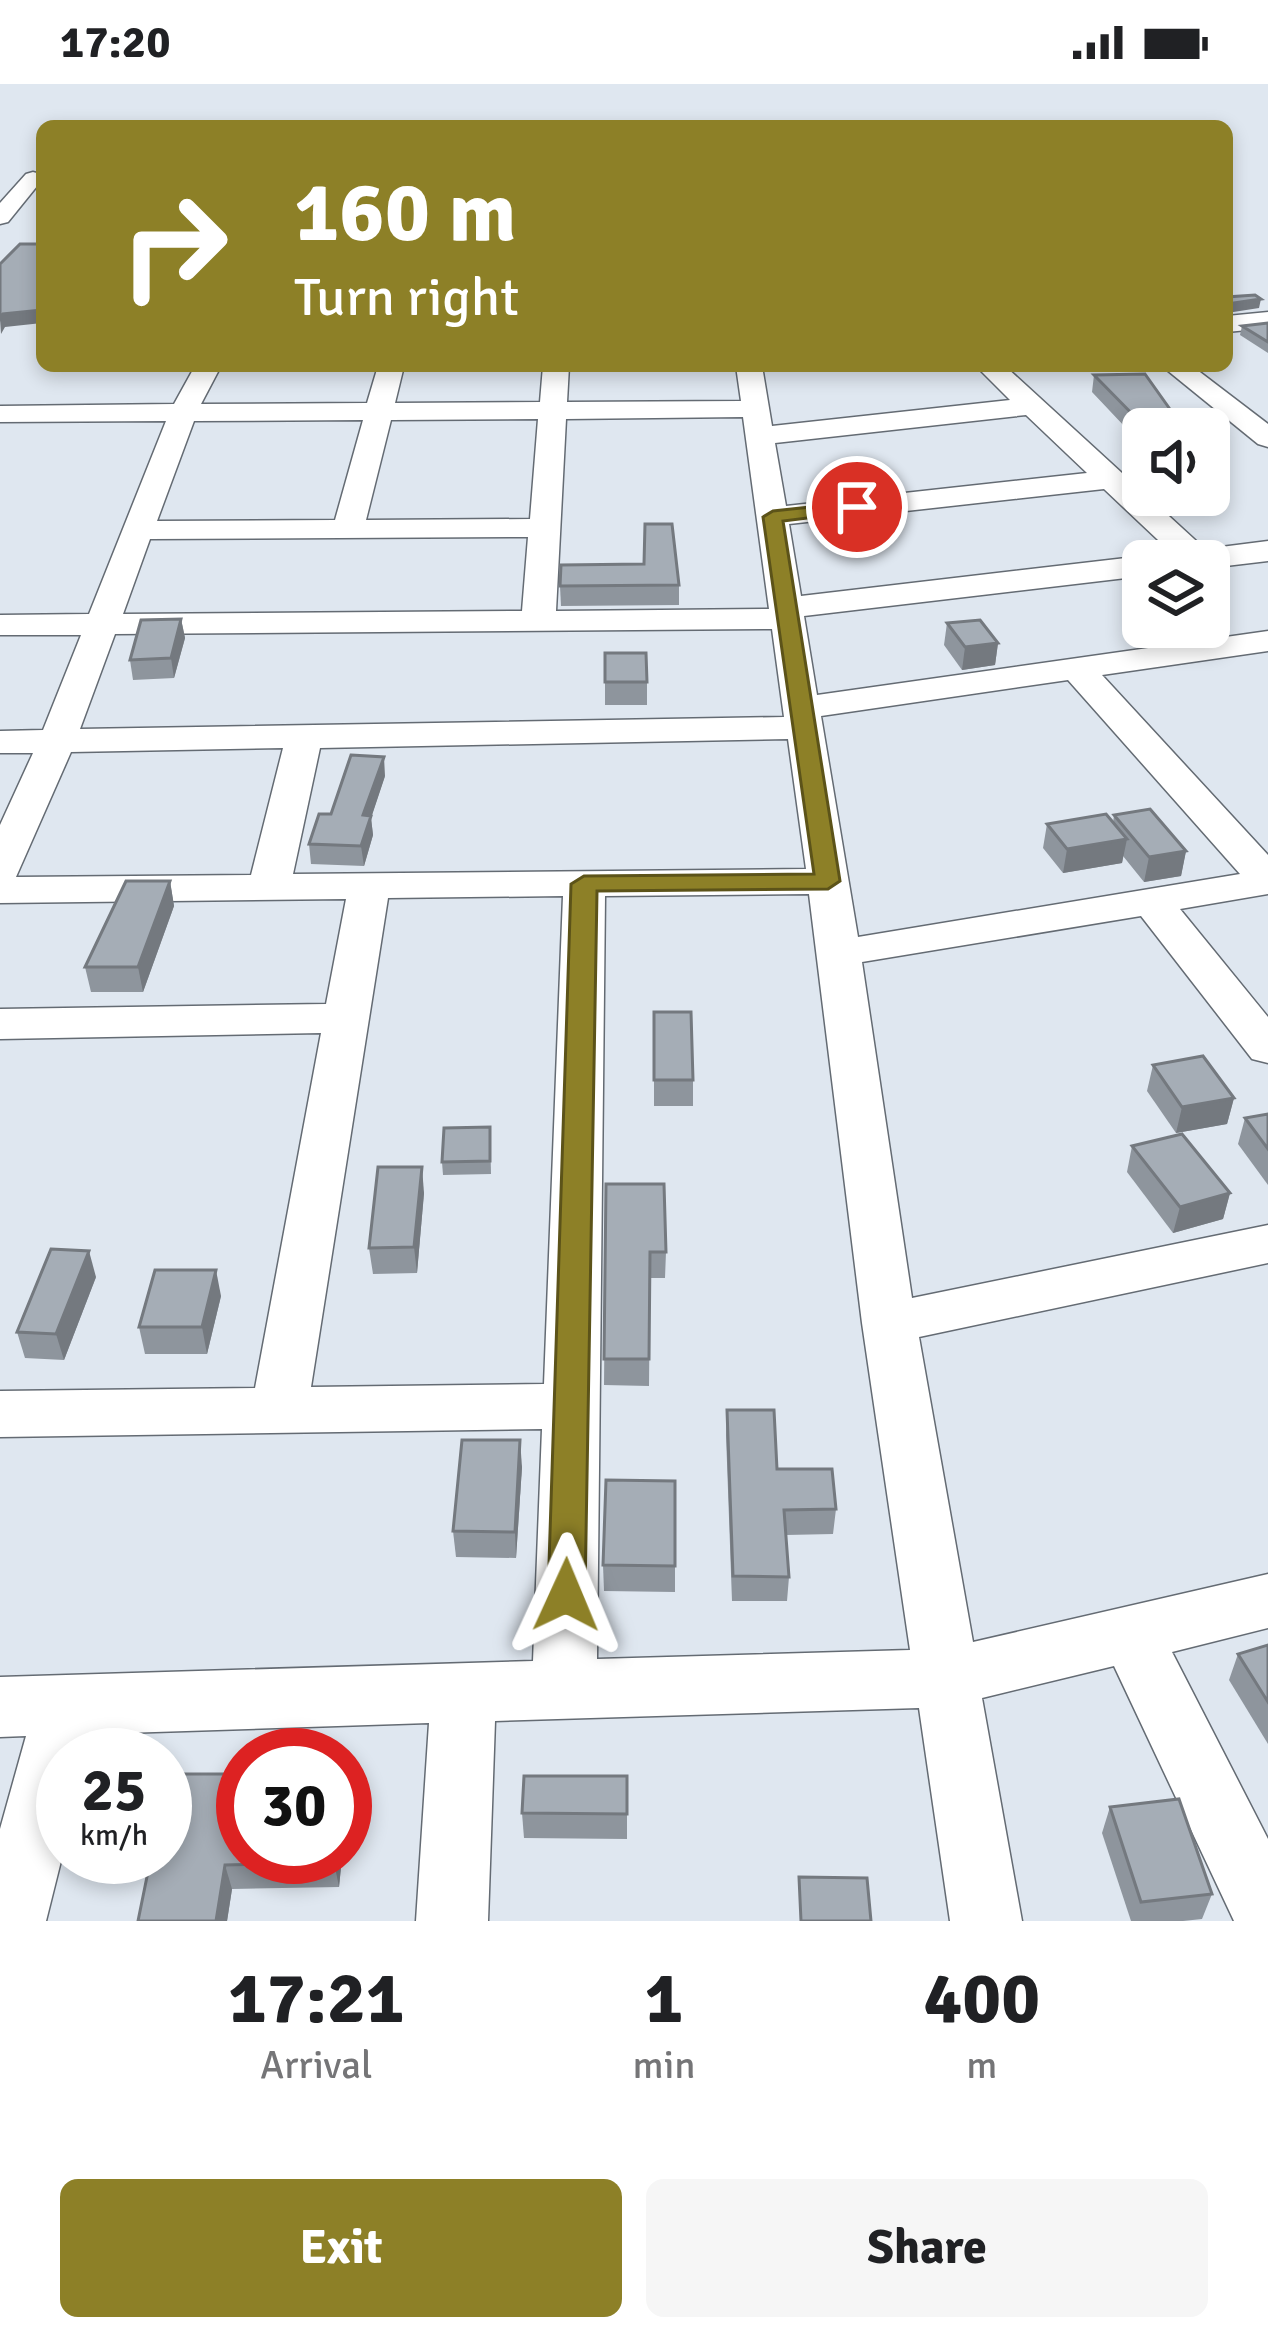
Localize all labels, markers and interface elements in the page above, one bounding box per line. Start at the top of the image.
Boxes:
text: 17:20 [60,15,170,70]
text: 160 m [294,161,516,265]
icon: right [96,168,252,324]
text: Turn right [294,264,519,331]
map controls [1122,408,1230,648]
button: sound [1122,408,1230,516]
pin [806,456,908,558]
icon: arrive [824,474,890,540]
button: layers [1122,540,1230,648]
position arrow [503,1532,629,1658]
speed limit sign: 30 [216,1728,372,1884]
text: 25 [82,1754,146,1828]
text: km/h [80,1817,148,1854]
text: 17:21 [228,1954,405,2043]
text: 1 [645,1954,683,2043]
text: 400 [923,1954,1040,2043]
text: Arrival [260,2041,372,2089]
text: min [633,2041,696,2089]
text: m [966,2041,997,2089]
button: Exit [60,2179,622,2317]
button: Share [646,2179,1208,2317]

